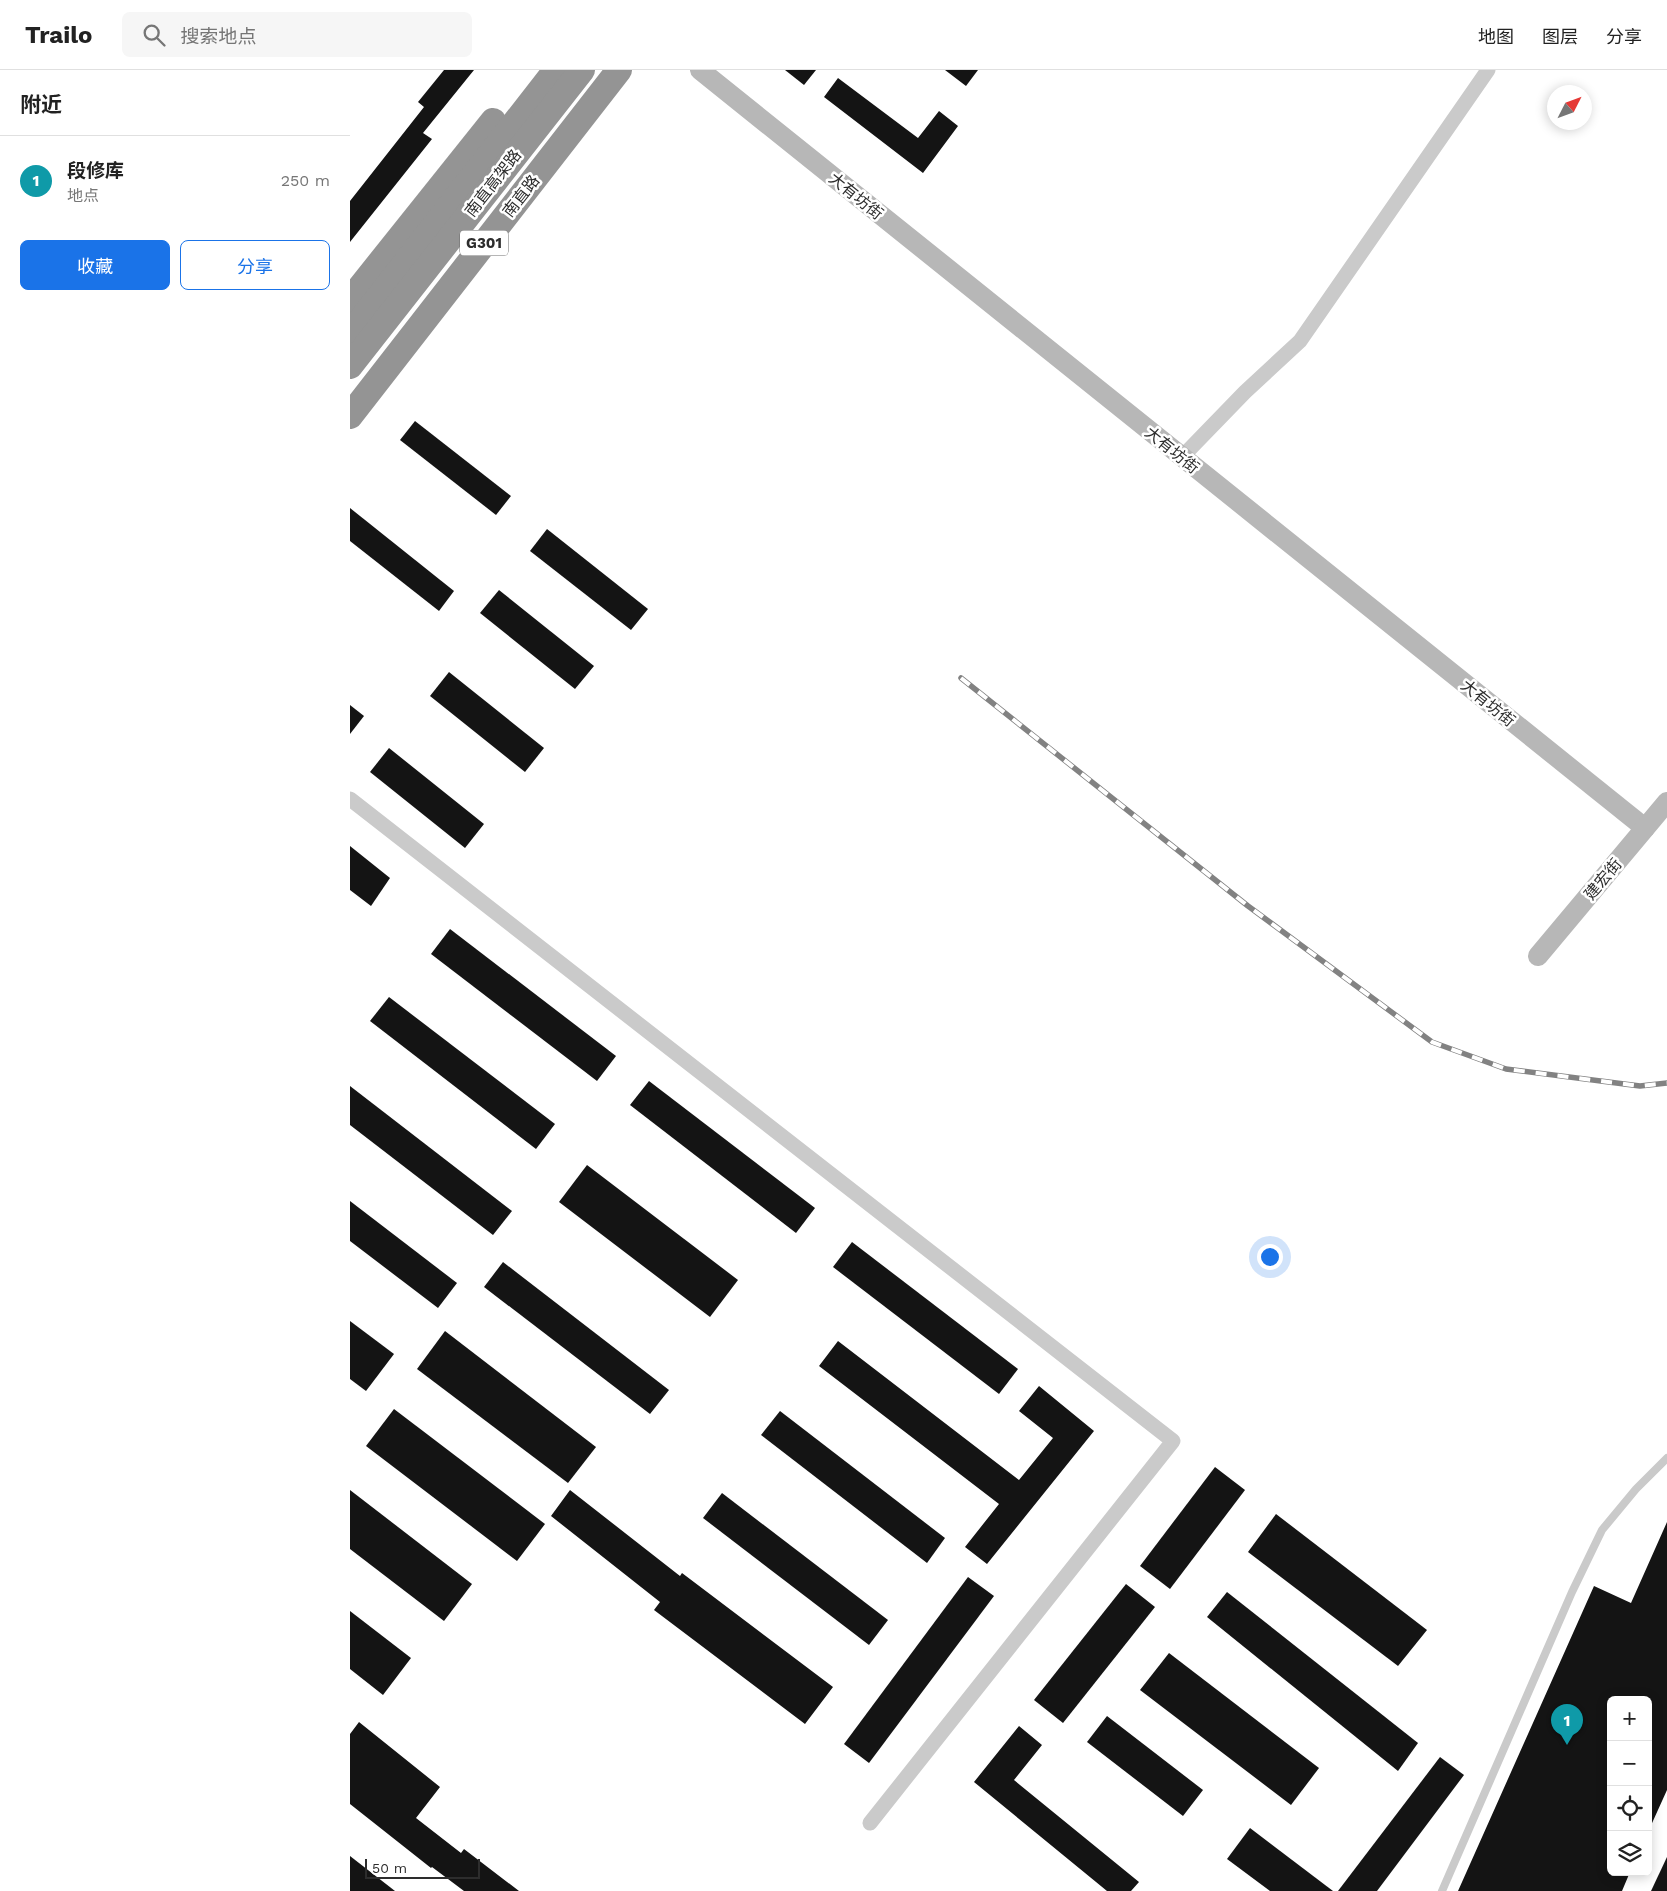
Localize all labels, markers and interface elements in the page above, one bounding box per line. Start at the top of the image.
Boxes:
search box [122,12,472,57]
text: Trailo [25,21,92,49]
icon: search [140,21,168,49]
text: 搜索地点 [180,25,256,48]
text: 地图 [1478,26,1514,47]
text: 图层 [1542,26,1578,47]
text: 分享 [1606,26,1642,47]
north arrow [1547,85,1592,130]
text: 附近 [20,92,62,117]
street label: 南直高架路 [461,146,525,220]
text: 段修库 [67,159,124,182]
street label: 大有坊街 [825,168,887,224]
text: 1 [33,171,39,190]
text: 250 m [281,171,330,190]
street label: 南直路 [499,171,543,221]
text: 地点 [67,186,99,205]
road number: G301 [460,230,508,256]
button: 收藏 [20,240,170,290]
button: 分享 [180,240,330,290]
street label: 大有坊街 [1141,422,1203,478]
street label: 大有坊街 [1457,675,1519,731]
street label: 建宏街 [1580,855,1626,903]
your location [1257,1244,1283,1270]
map controls [1607,1696,1652,1876]
button: + [1607,1696,1652,1741]
pin: 1 [1551,1704,1583,1745]
button: − [1607,1741,1652,1786]
button: locate [1607,1786,1652,1831]
button: layers [1607,1831,1652,1876]
scale bar [365,1856,480,1879]
text: 50 m [372,1860,407,1876]

